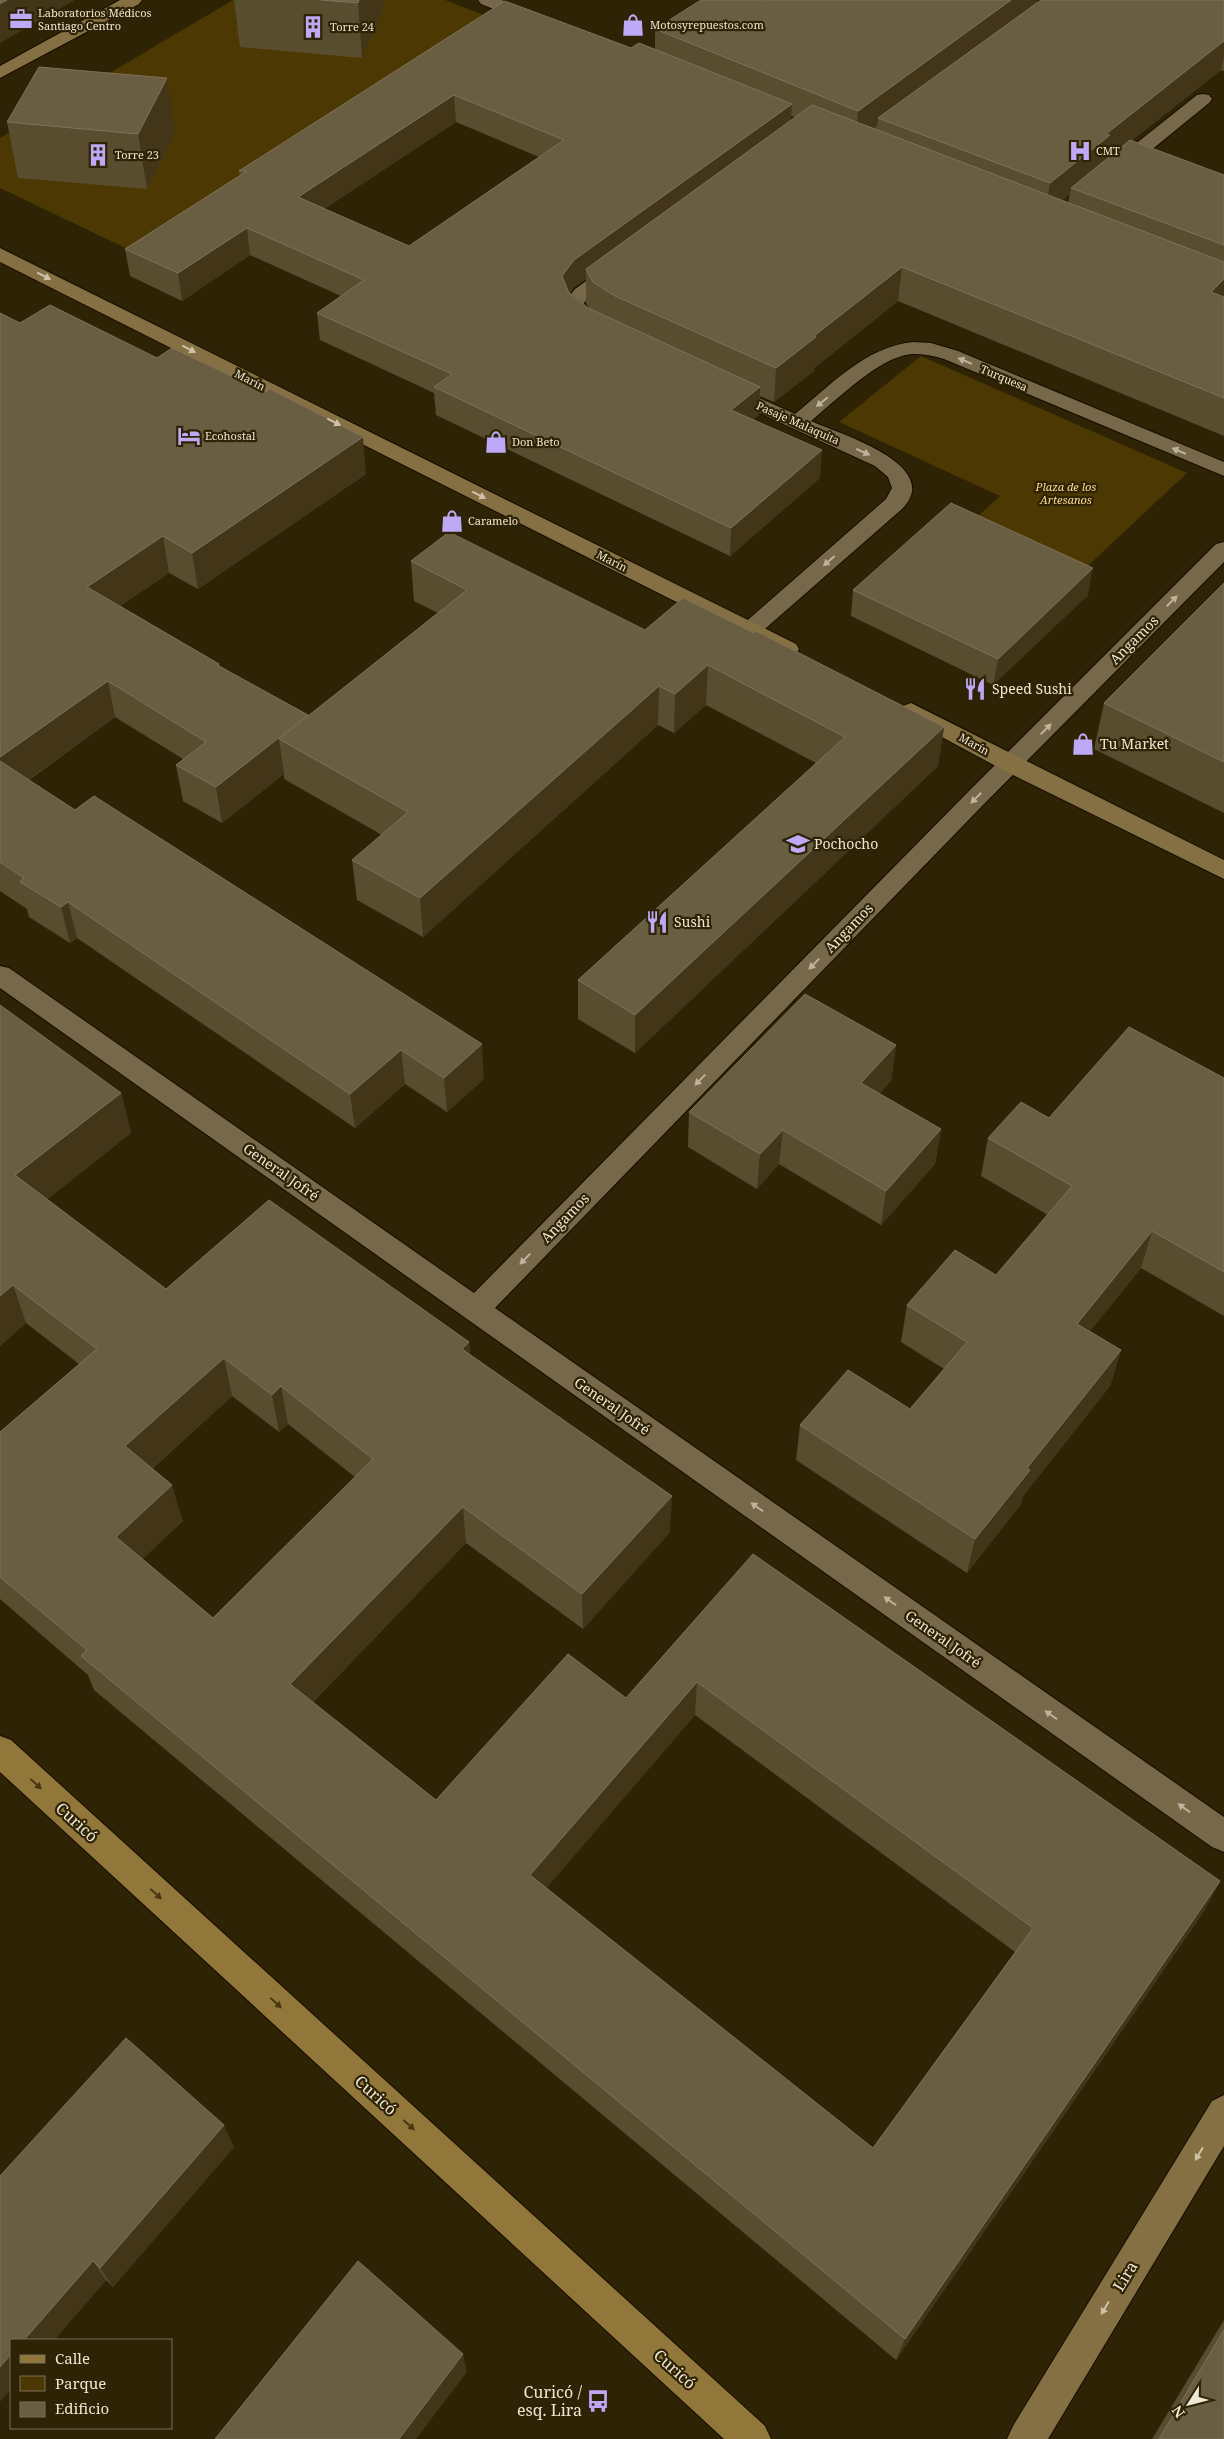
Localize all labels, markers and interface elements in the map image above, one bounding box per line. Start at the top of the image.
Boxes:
place label: Laboratorios Médicos Santiago Centro [38,5,152,33]
office icon: Laboratorios Médicos Santiago Centro [8,6,34,32]
shop icon: Motosyrepuestos.com [620,12,646,38]
building icon: Torre 24 [300,14,326,40]
place label: Motosyrepuestos.com [650,17,764,32]
place label: Torre 24 [330,19,374,34]
hospital icon: CMT [1067,138,1093,164]
building icon: Torre 23 [85,142,111,168]
place label: CMT [1096,143,1120,158]
place label: Torre 23 [115,147,159,162]
one-way arrow [36,272,51,280]
one-way arrow [182,345,196,353]
one-way arrow [958,357,972,365]
street label: Turquesa [978,361,1030,394]
street label: Marín [232,366,268,394]
one-way arrow [816,396,829,407]
street label: Pasaje Malaquita [754,397,842,448]
one-way arrow [327,418,341,426]
hotel icon: Ecohostal [176,423,202,449]
place label: Ecohostal [205,428,256,443]
shop icon: Don Beto [483,429,509,455]
place label: Don Beto [512,434,560,449]
one-way arrow [1172,447,1186,455]
one-way arrow [856,448,870,456]
park label: Plaza de los Artesanos [1035,479,1096,507]
one-way arrow [472,491,487,499]
shop icon: Caramelo [439,508,465,534]
place label: Caramelo [468,513,518,528]
street label: Marín [594,547,630,575]
one-way arrow [823,555,835,566]
one-way arrow [1166,596,1178,608]
street label: Angamos [1105,611,1162,668]
restaurant icon: Speed Sushi [962,676,988,702]
place label: Speed Sushi [992,679,1072,698]
one-way arrow [1040,724,1052,736]
street label: Marín [956,729,992,758]
shop icon: Tu Market [1070,731,1096,757]
place label: Tu Market [1100,734,1169,753]
one-way arrow [971,792,983,804]
school or university icon: Pochocho [785,831,811,857]
place label: Pochocho [814,834,878,853]
street label: Angamos [820,899,877,957]
restaurant icon: Sushi [644,909,670,935]
place label: Sushi [674,912,711,931]
one-way arrow [808,958,820,970]
one-way arrow [694,1074,706,1086]
street label: General Jofré [240,1138,323,1205]
street label: Angamos [536,1189,593,1247]
one-way arrow [519,1253,531,1265]
street label: General Jofré [571,1372,654,1439]
one-way arrow [751,1502,764,1513]
one-way arrow [883,1596,896,1606]
street label: General Jofré [902,1605,985,1672]
one-way arrow [1045,1709,1058,1720]
one-way arrow [30,1778,42,1790]
street label: Curicó [51,1797,103,1847]
one-way arrow [1177,1803,1191,1813]
one-way arrow [150,1888,162,1900]
one-way arrow [270,1998,282,2009]
street label: Curicó [350,2070,402,2120]
one-way arrow [402,2119,414,2131]
one-way arrow [1194,2148,1203,2161]
street label: Lira [1108,2257,1142,2295]
one-way arrow [1101,2302,1110,2315]
legend [10,2339,172,2429]
street label: Curicó [649,2344,701,2394]
text: Calle [55,2348,90,2368]
text: Parque [55,2373,106,2393]
north arrow [1164,2379,1214,2429]
place label: Curicó / esq. Lira [517,2381,582,2421]
bus stop icon: Curicó / esq. Lira [585,2388,611,2414]
text: Edificio [55,2398,109,2418]
text: N [1167,2402,1189,2422]

